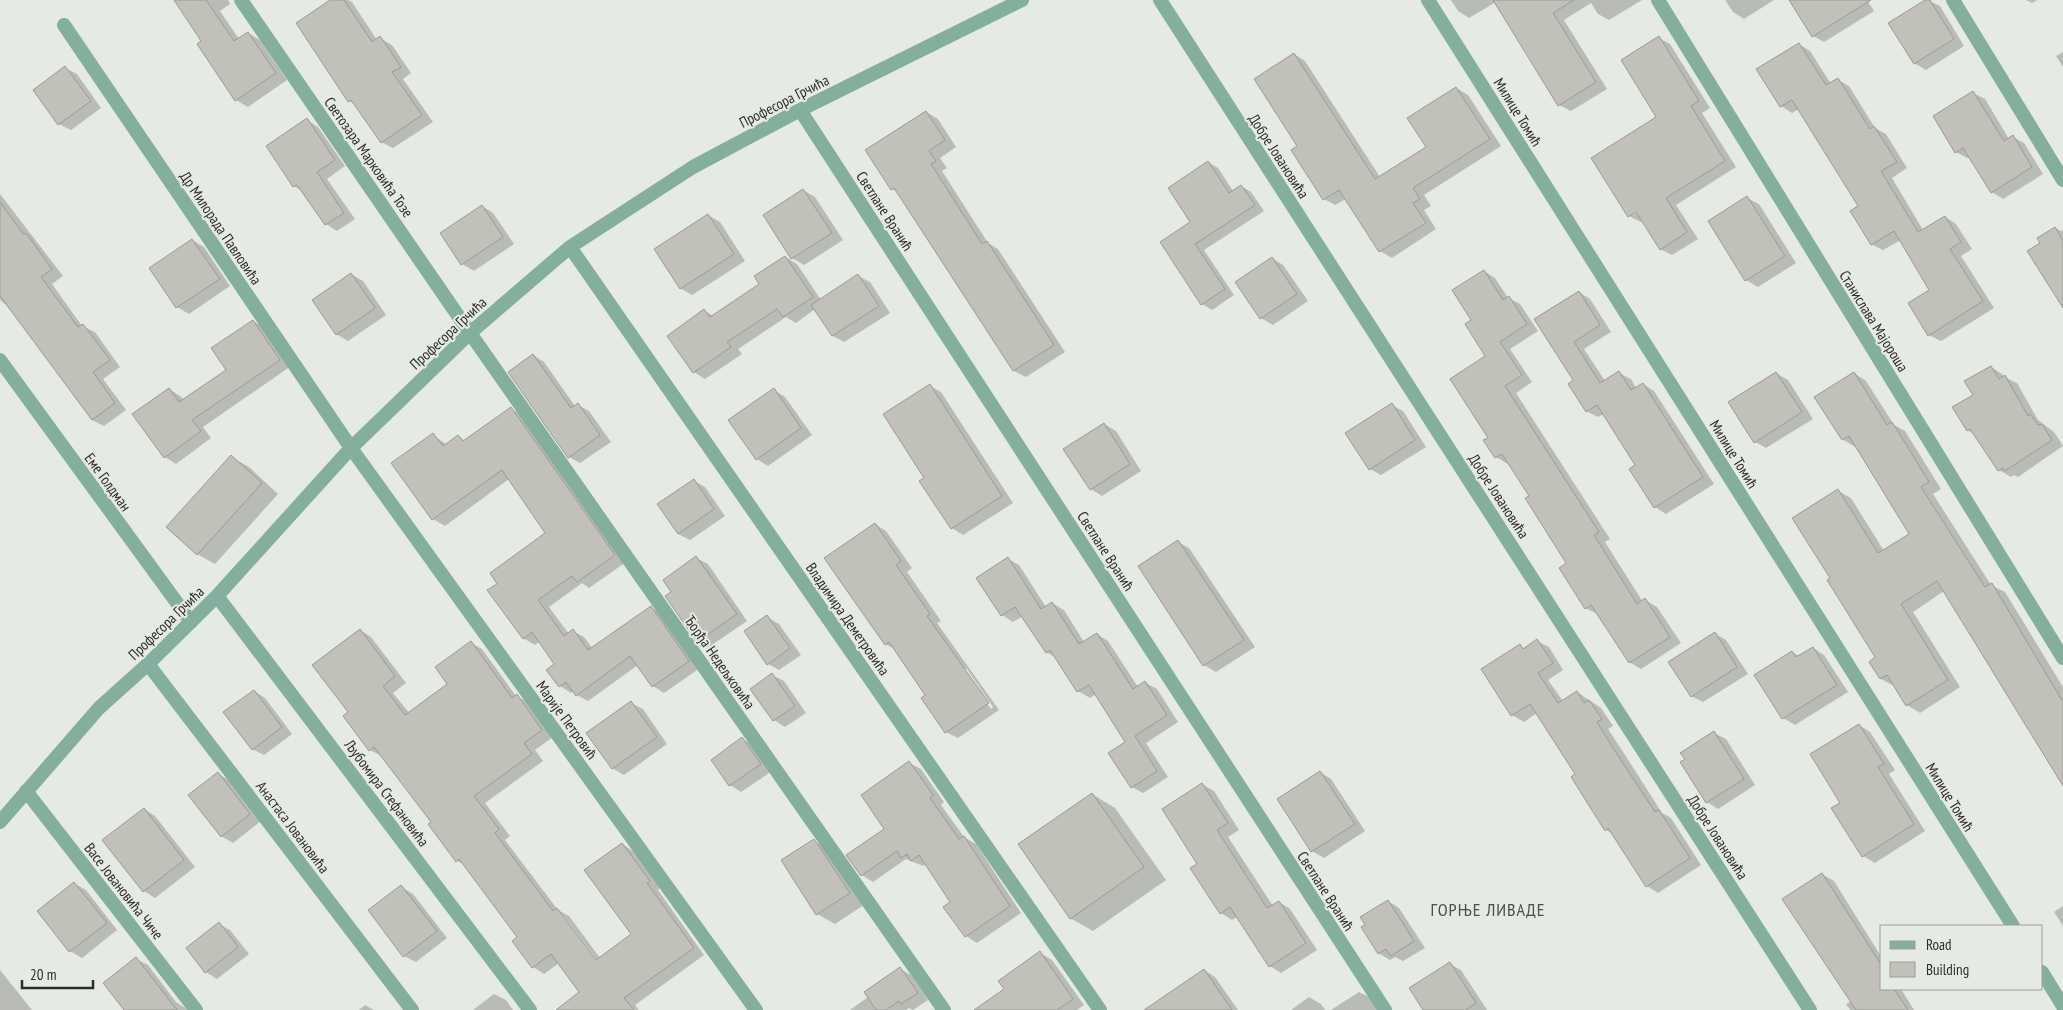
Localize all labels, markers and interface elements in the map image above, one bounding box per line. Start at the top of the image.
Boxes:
street label: Професора Грчића [736,70,832,132]
street label: Милице Томић [1490,74,1546,150]
street label: Светозара Марковића Тозе [320,93,418,221]
street label: Добре Јовановића [1245,110,1313,202]
street label: Др Милорада Павловића [176,168,266,288]
street label: Светлане Вранић [852,168,918,254]
street label: Станислава Мајороша [1835,267,1913,375]
street label: Професора Грчића [406,293,490,373]
street label: Милице Томић [1706,416,1762,492]
street label: Еме Голдман [81,449,135,515]
street label: Добре Јовановића [1465,450,1533,542]
street label: Светлане Вранић [1073,508,1139,594]
street label: Владимира Деметровића [802,559,894,679]
street label: Професора Грчића [124,582,208,664]
street label: Ђорђа Недељковића [681,611,759,713]
street label: Марије Петровић [532,677,602,763]
street label: Љубомира Стефановића [340,735,433,850]
street label: Милице Томић [1922,759,1978,835]
street label: Анастаса Јовановића [252,777,334,877]
street label: Добре Јовановића [1684,791,1752,883]
street label: Васе Јовановића Чиче [80,839,168,943]
street label: Светлане Вранић [1293,848,1359,934]
district label: ГОРЊЕ ЛИВАДЕ [1431,898,1545,921]
legend [1880,925,2043,990]
text: Road [1926,935,1952,954]
scale bar [22,958,94,990]
text: Building [1926,960,1969,979]
text: 20 m [30,965,56,984]

